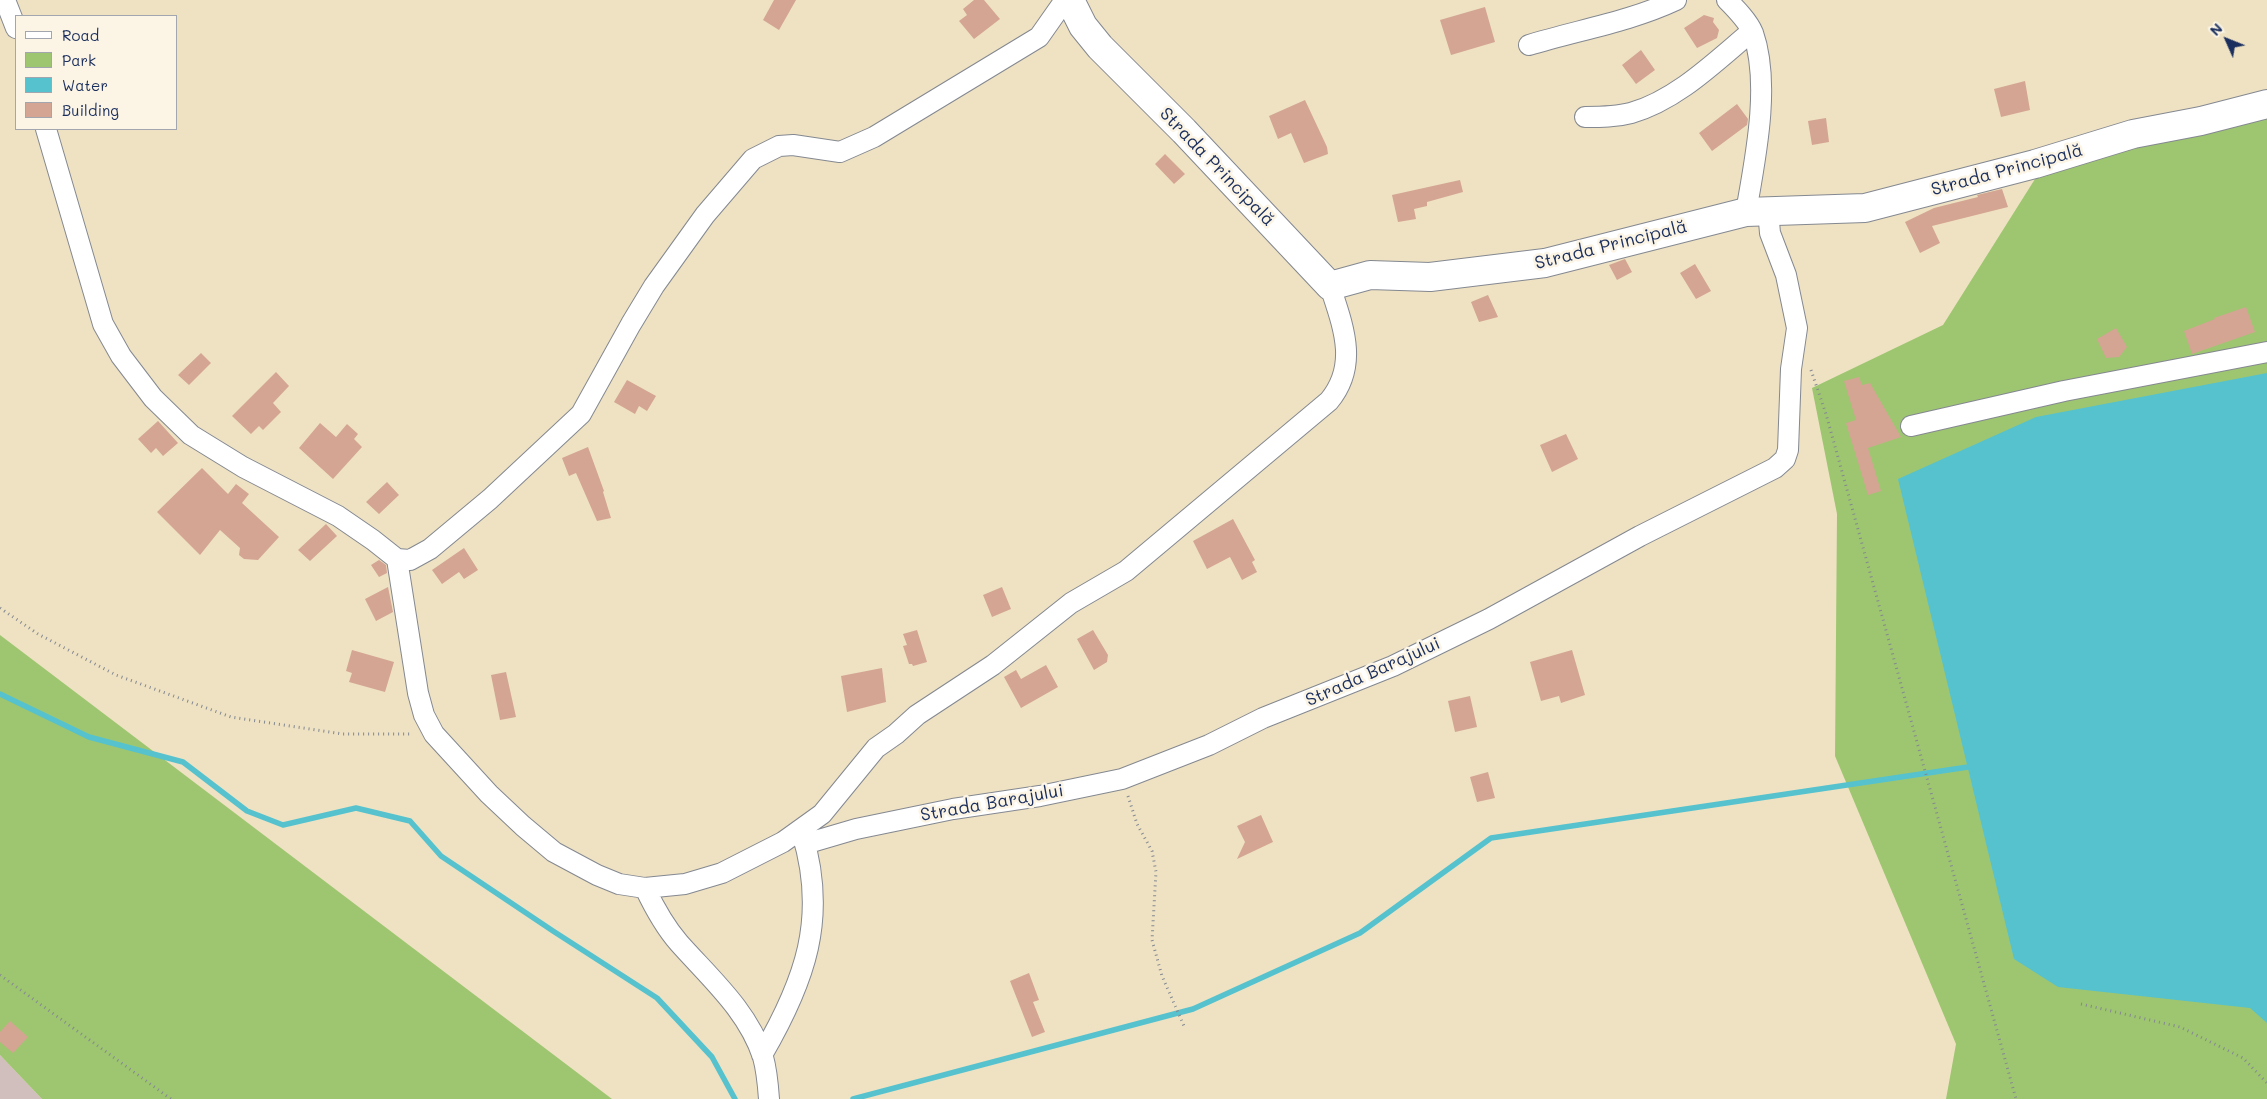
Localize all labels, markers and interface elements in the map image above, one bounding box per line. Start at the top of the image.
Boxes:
legend [15,15,178,130]
north arrow [2202,15,2252,65]
text: N [2205,19,2226,40]
text: Road [62,25,99,45]
text: Park [62,50,96,70]
text: Water [62,75,108,95]
text: Building [62,100,119,120]
street label: Strada Principală [1155,103,1279,231]
street label: Strada Principală [1929,139,2085,201]
street label: Strada Principală [1533,216,1689,274]
street label: Strada Barajului [1302,633,1444,711]
street label: Strada Barajului [919,780,1065,826]

